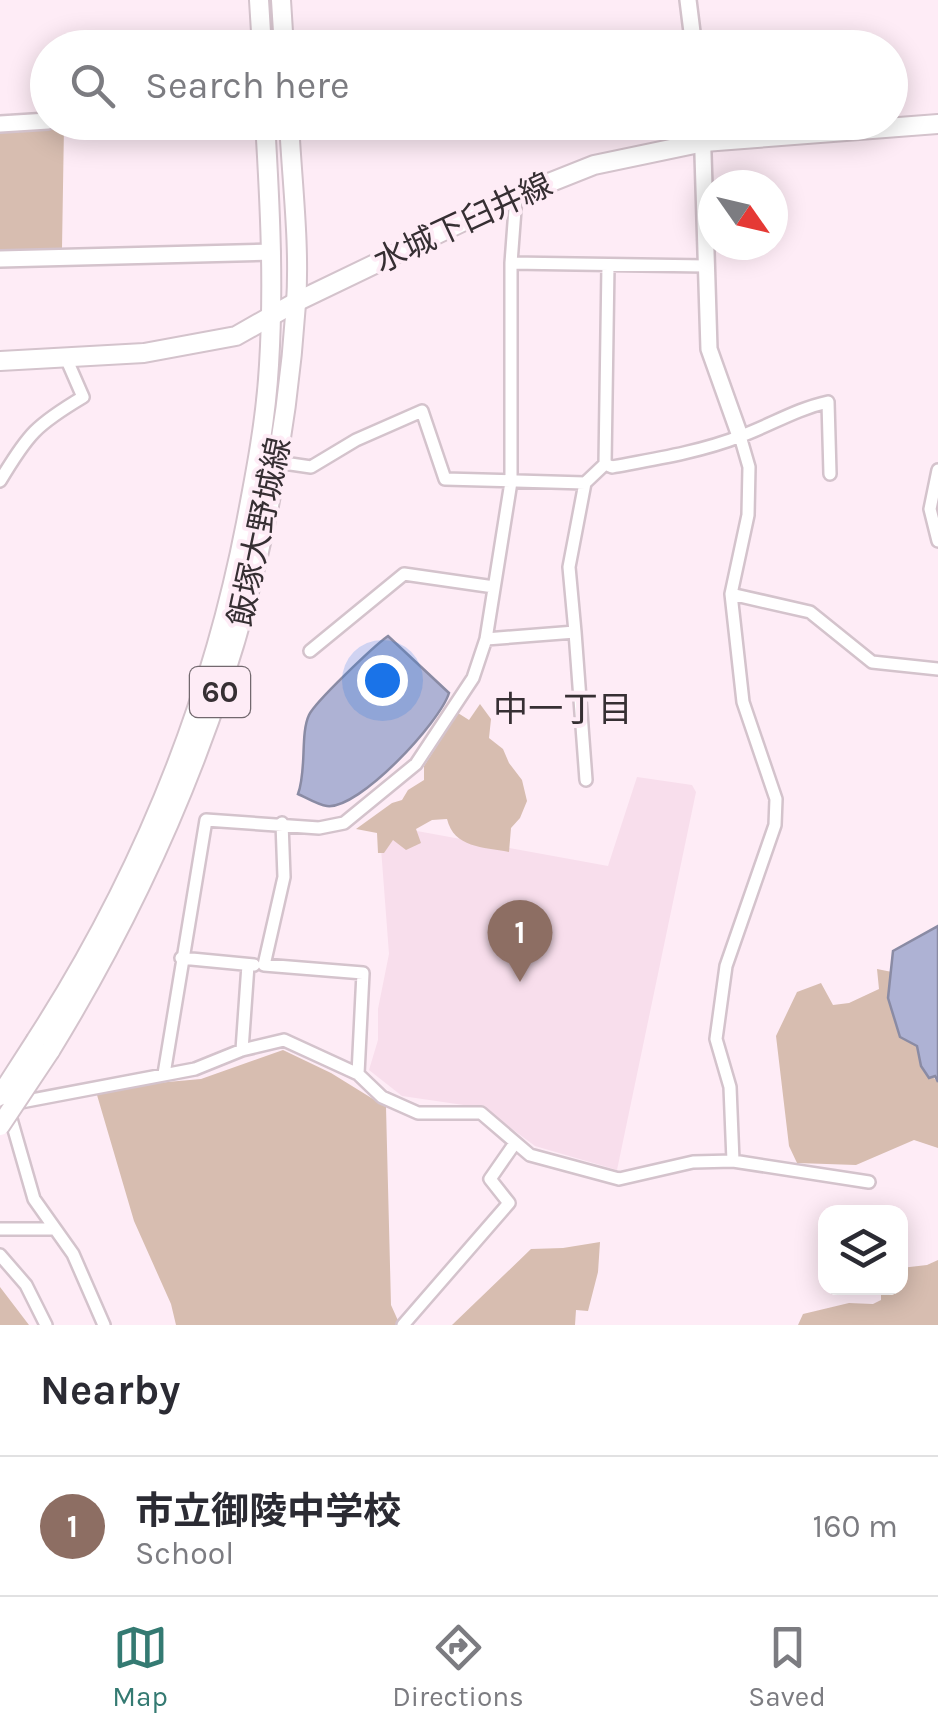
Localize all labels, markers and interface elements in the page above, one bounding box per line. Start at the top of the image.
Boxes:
search box [30,30,908,140]
icon: search [65,58,120,113]
text: Search here [145,63,349,108]
street label: 水城下臼井線 [368,166,558,280]
north arrow [698,170,788,260]
street label: 飯塚大野城線 [222,434,298,630]
your location [357,655,408,706]
road number: 60 [190,667,250,717]
district label: 中一丁目 [493,689,633,730]
pin: 1 [488,900,552,982]
map controls [818,1205,908,1295]
button: layers [818,1205,908,1295]
text: Nearby [40,1365,180,1415]
text: 市立御陵中学校 [135,1489,401,1534]
text: 1 [67,1508,78,1545]
text: 160 m [813,1508,898,1545]
text: School [135,1535,234,1572]
tab: Map [112,1620,168,1713]
tab: Directions [392,1620,524,1713]
tab: Saved [748,1620,826,1713]

